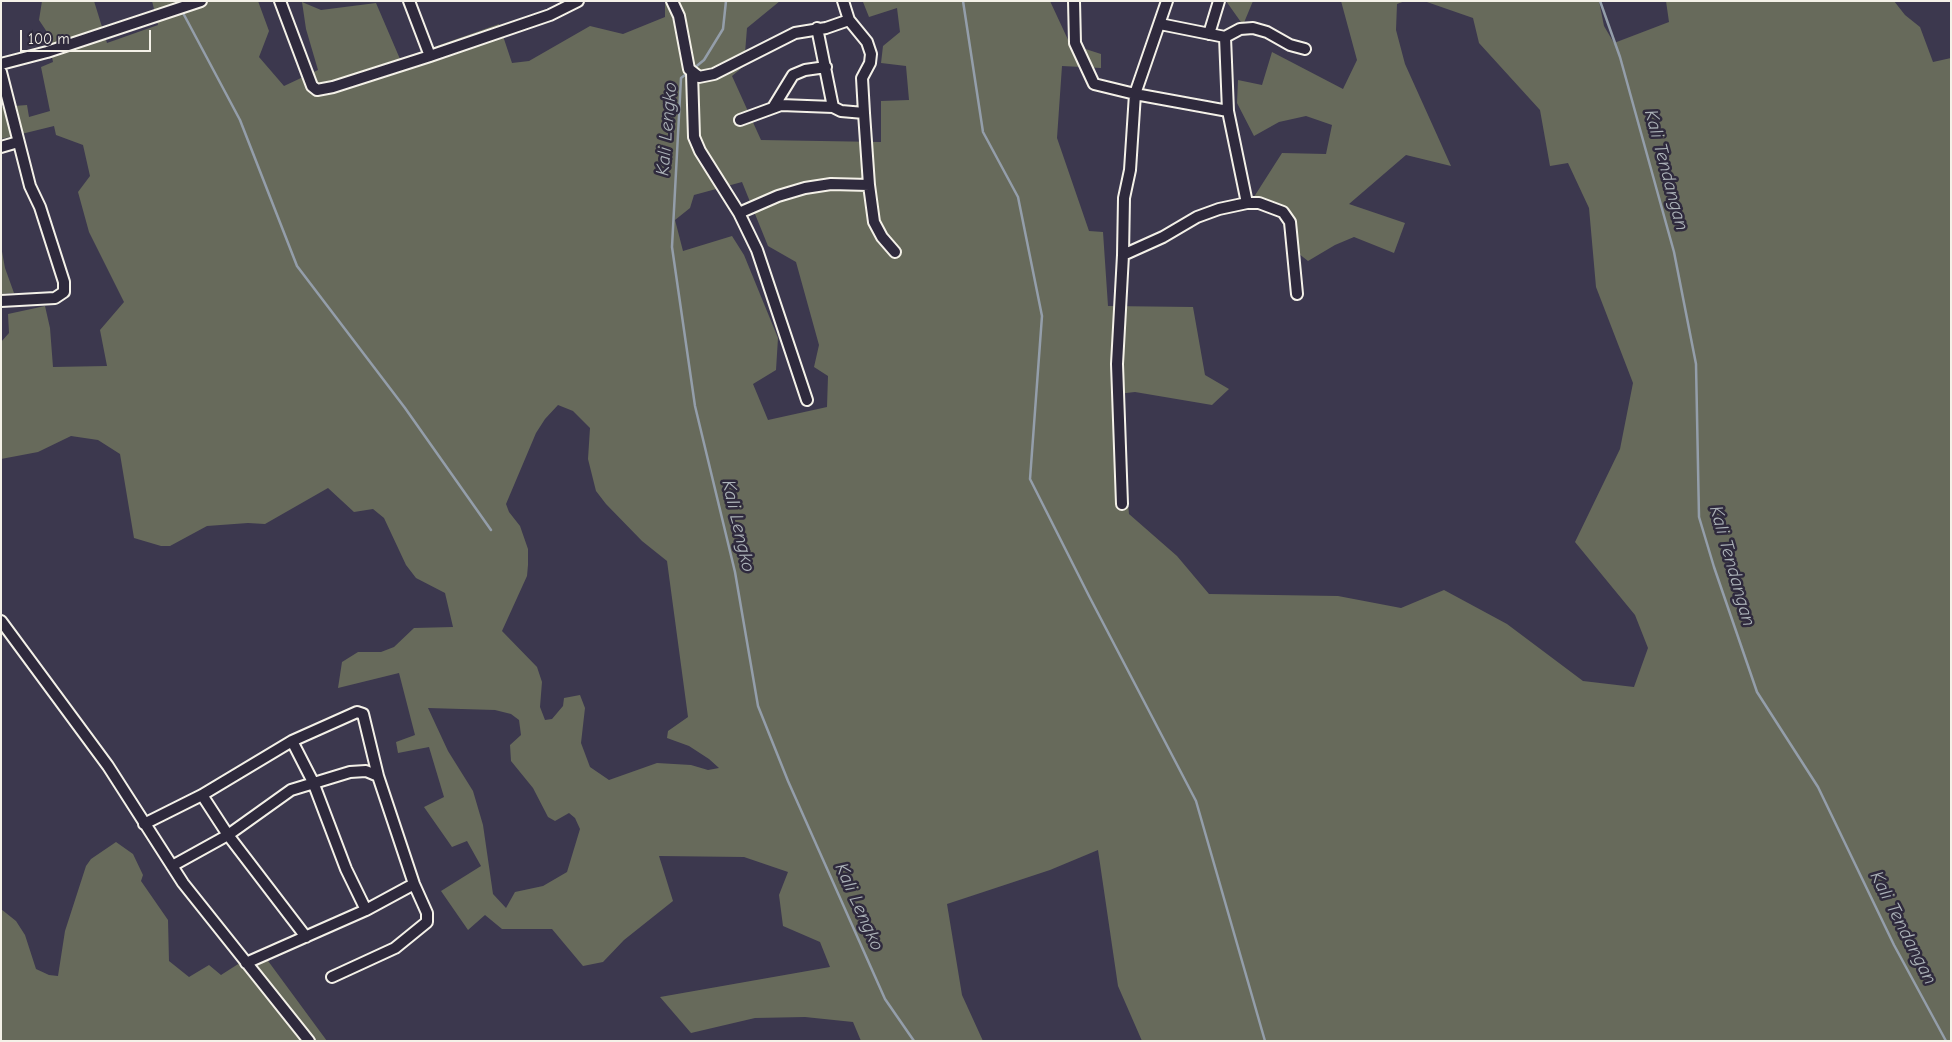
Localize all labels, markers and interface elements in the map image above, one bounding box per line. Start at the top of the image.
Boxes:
scale bar [22,20,154,52]
text: 100 m [28,30,70,48]
water label: Kali Lengko [652,81,682,177]
water label: Kali Tendangan [1639,107,1693,233]
water label: Kali Lengko [716,478,760,574]
water label: Kali Tendangan [1704,503,1760,629]
water label: Kali Lengko [830,860,888,954]
water label: Kali Tendangan [1865,868,1941,988]

